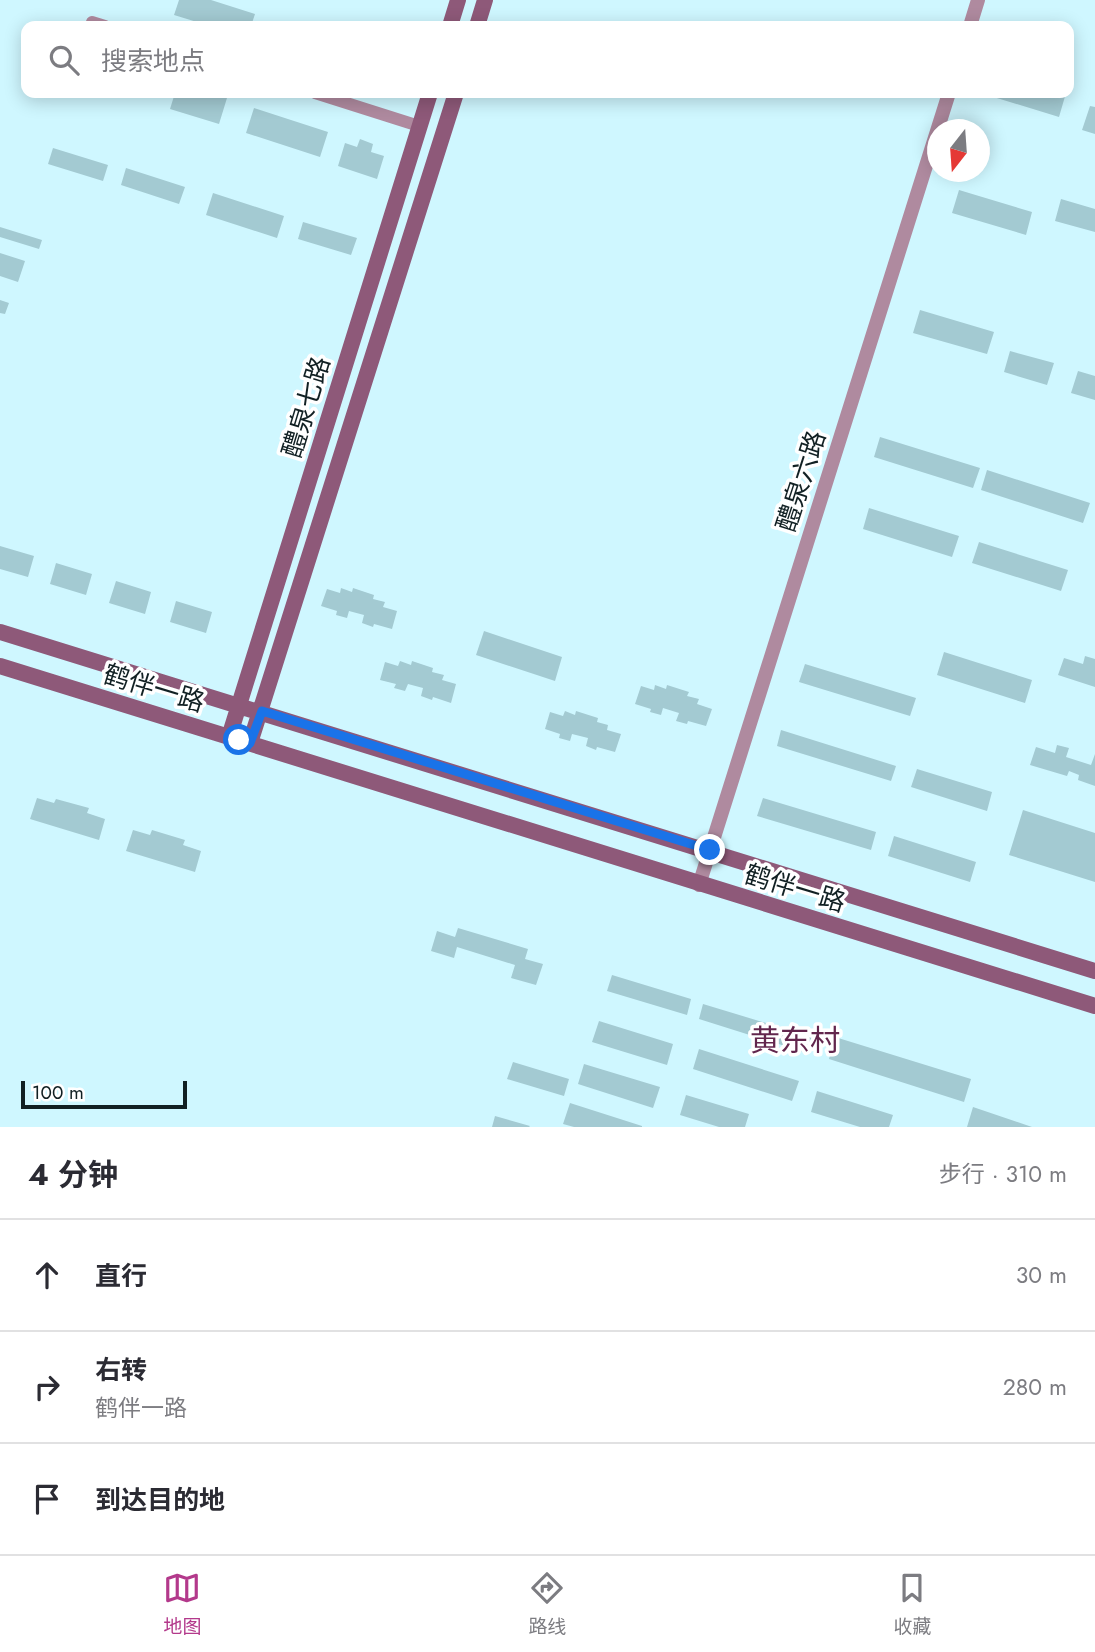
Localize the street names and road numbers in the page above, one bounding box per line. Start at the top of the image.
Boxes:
street label: 醴泉七路 [273,352,339,462]
street label: 醴泉六路 [767,426,835,536]
street label: 鹤伴一路 [99,655,209,721]
street label: 鹤伴一路 [740,855,850,921]

